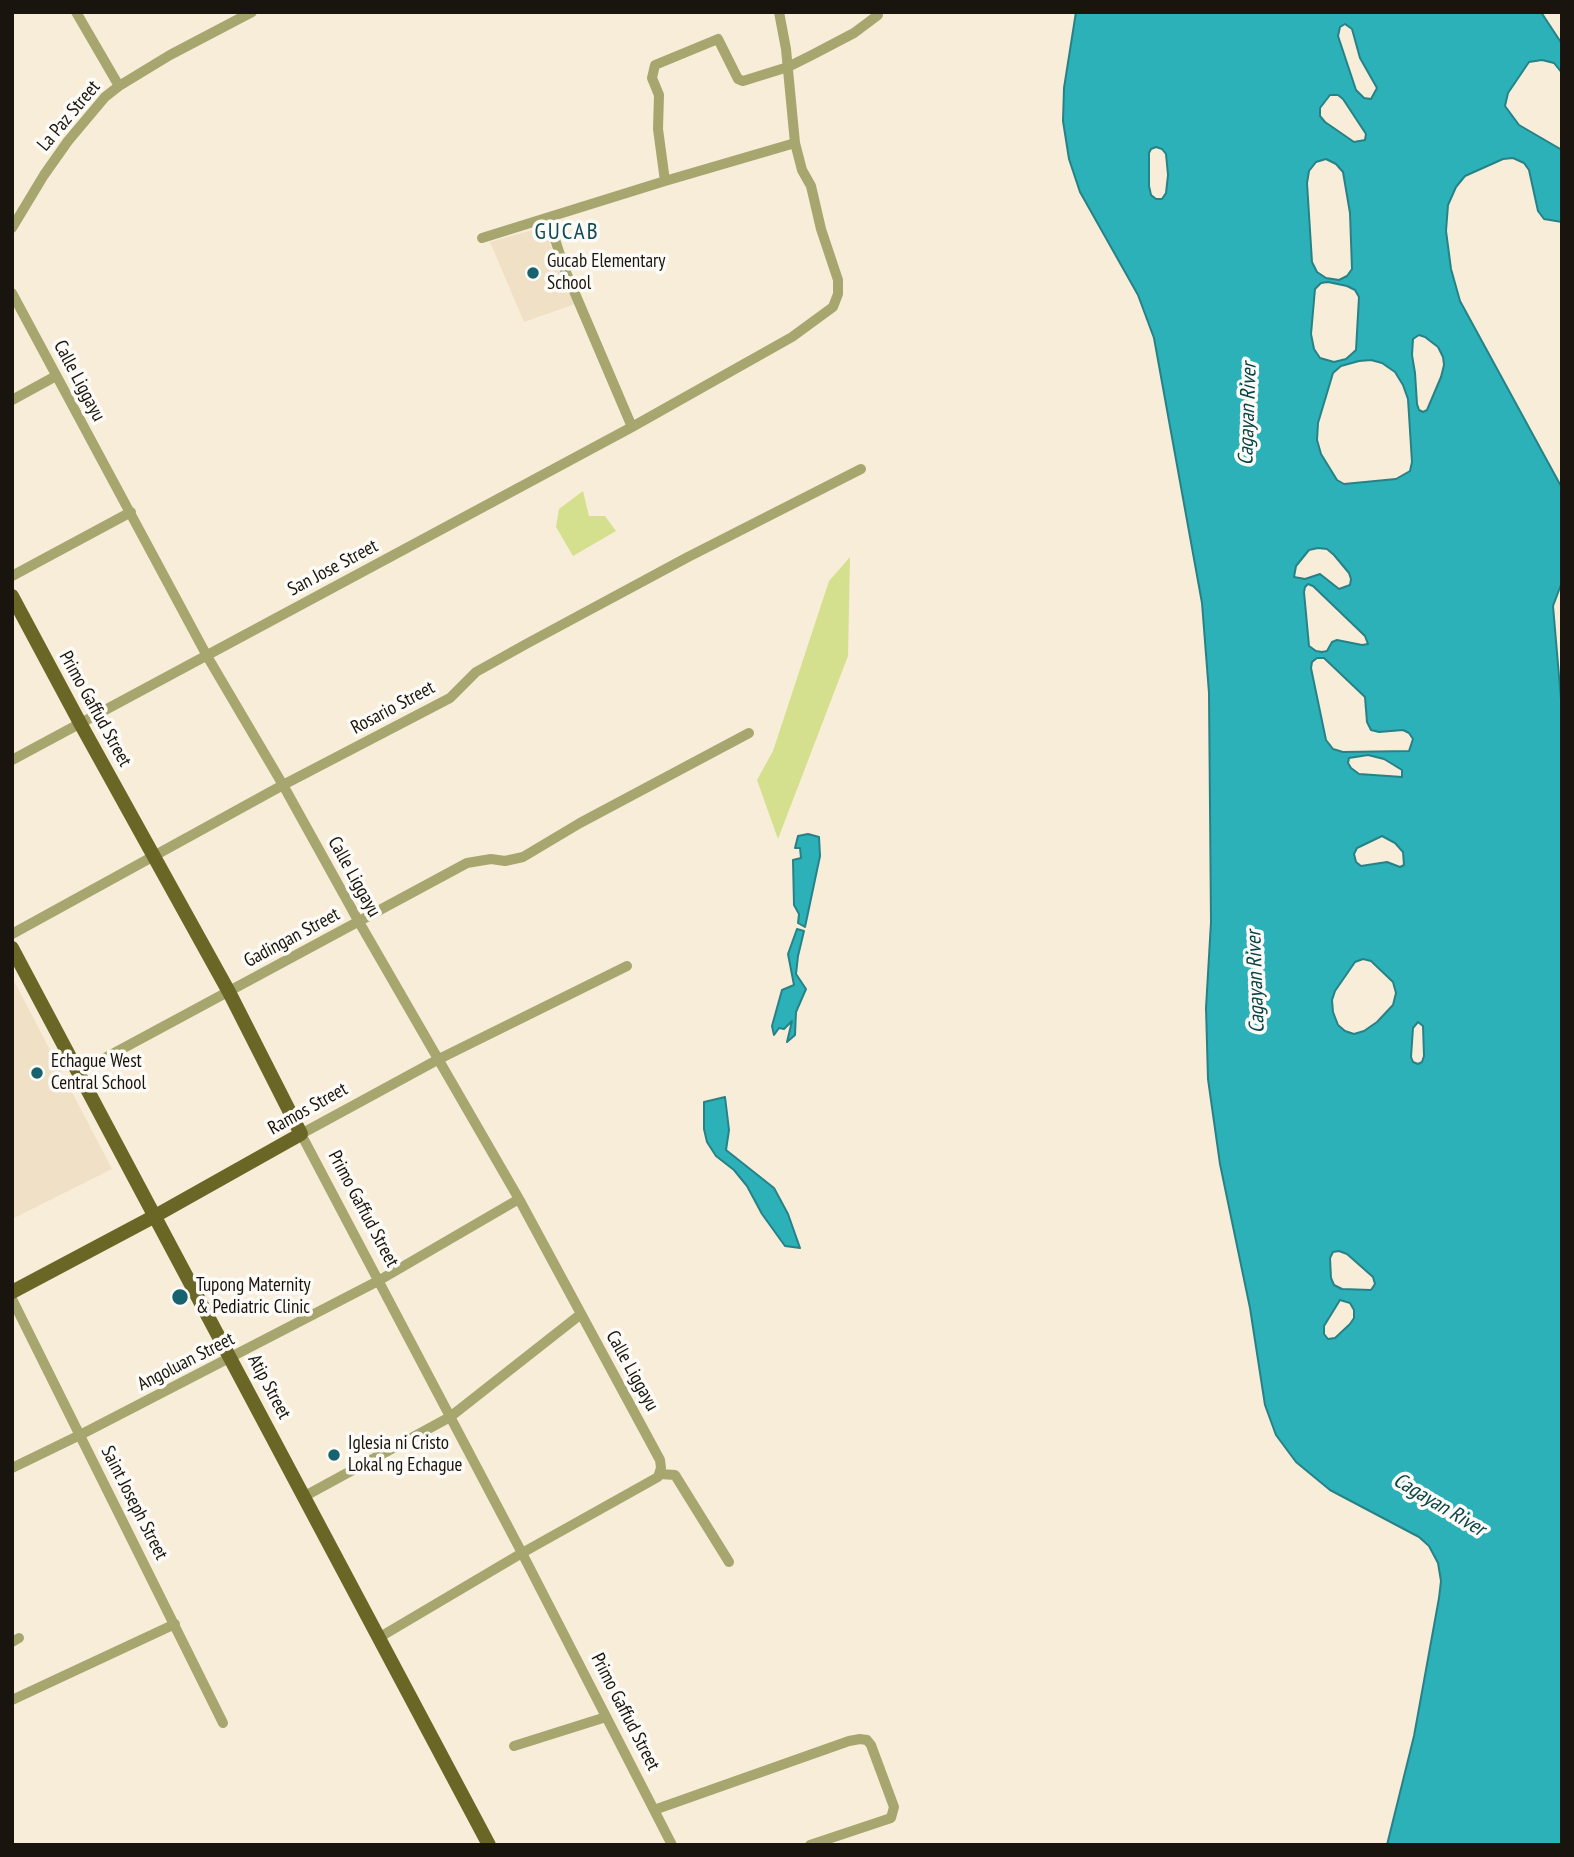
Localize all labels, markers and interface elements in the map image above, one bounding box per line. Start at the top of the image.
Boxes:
street label: La Paz Street [33,76,105,156]
district label: GUCAB [535,218,599,246]
place label: Gucab Elementary School [547,251,665,295]
marker: Gucab Elementary School [525,265,541,281]
street label: Calle Liggayu [48,337,110,425]
water label: Cagayan River [1234,362,1262,466]
street label: San Jose Street [284,535,382,601]
street label: Primo Gaffud Street [54,647,136,771]
street label: Rosario Street [347,676,439,740]
street label: Calle Liggayu [323,833,385,921]
street label: Gadingan Street [240,903,344,973]
water label: Cagayan River [1242,930,1270,1034]
place label: Echague West Central School [51,1051,146,1095]
marker: Echague West Central School [29,1065,45,1081]
street label: Ramos Street [264,1078,352,1140]
street label: Primo Gaffud Street [323,1147,403,1271]
place label: Tupong Maternity & Pediatric Clinic [196,1275,311,1319]
marker: Tupong Maternity & Pediatric Clinic [170,1287,190,1307]
street label: Calle Liggayu [601,1327,663,1415]
street label: Angoluan Street [134,1328,238,1396]
street label: Atip Street [243,1351,295,1423]
place label: Iglesia ni Cristo Lokal ng Echague [348,1433,462,1477]
street label: Saint Joseph Street [96,1442,172,1564]
marker: Iglesia ni Cristo Lokal ng Echague [326,1447,342,1463]
water label: Cagayan River [1389,1468,1489,1542]
street label: Primo Gaffud Street [586,1650,664,1774]

